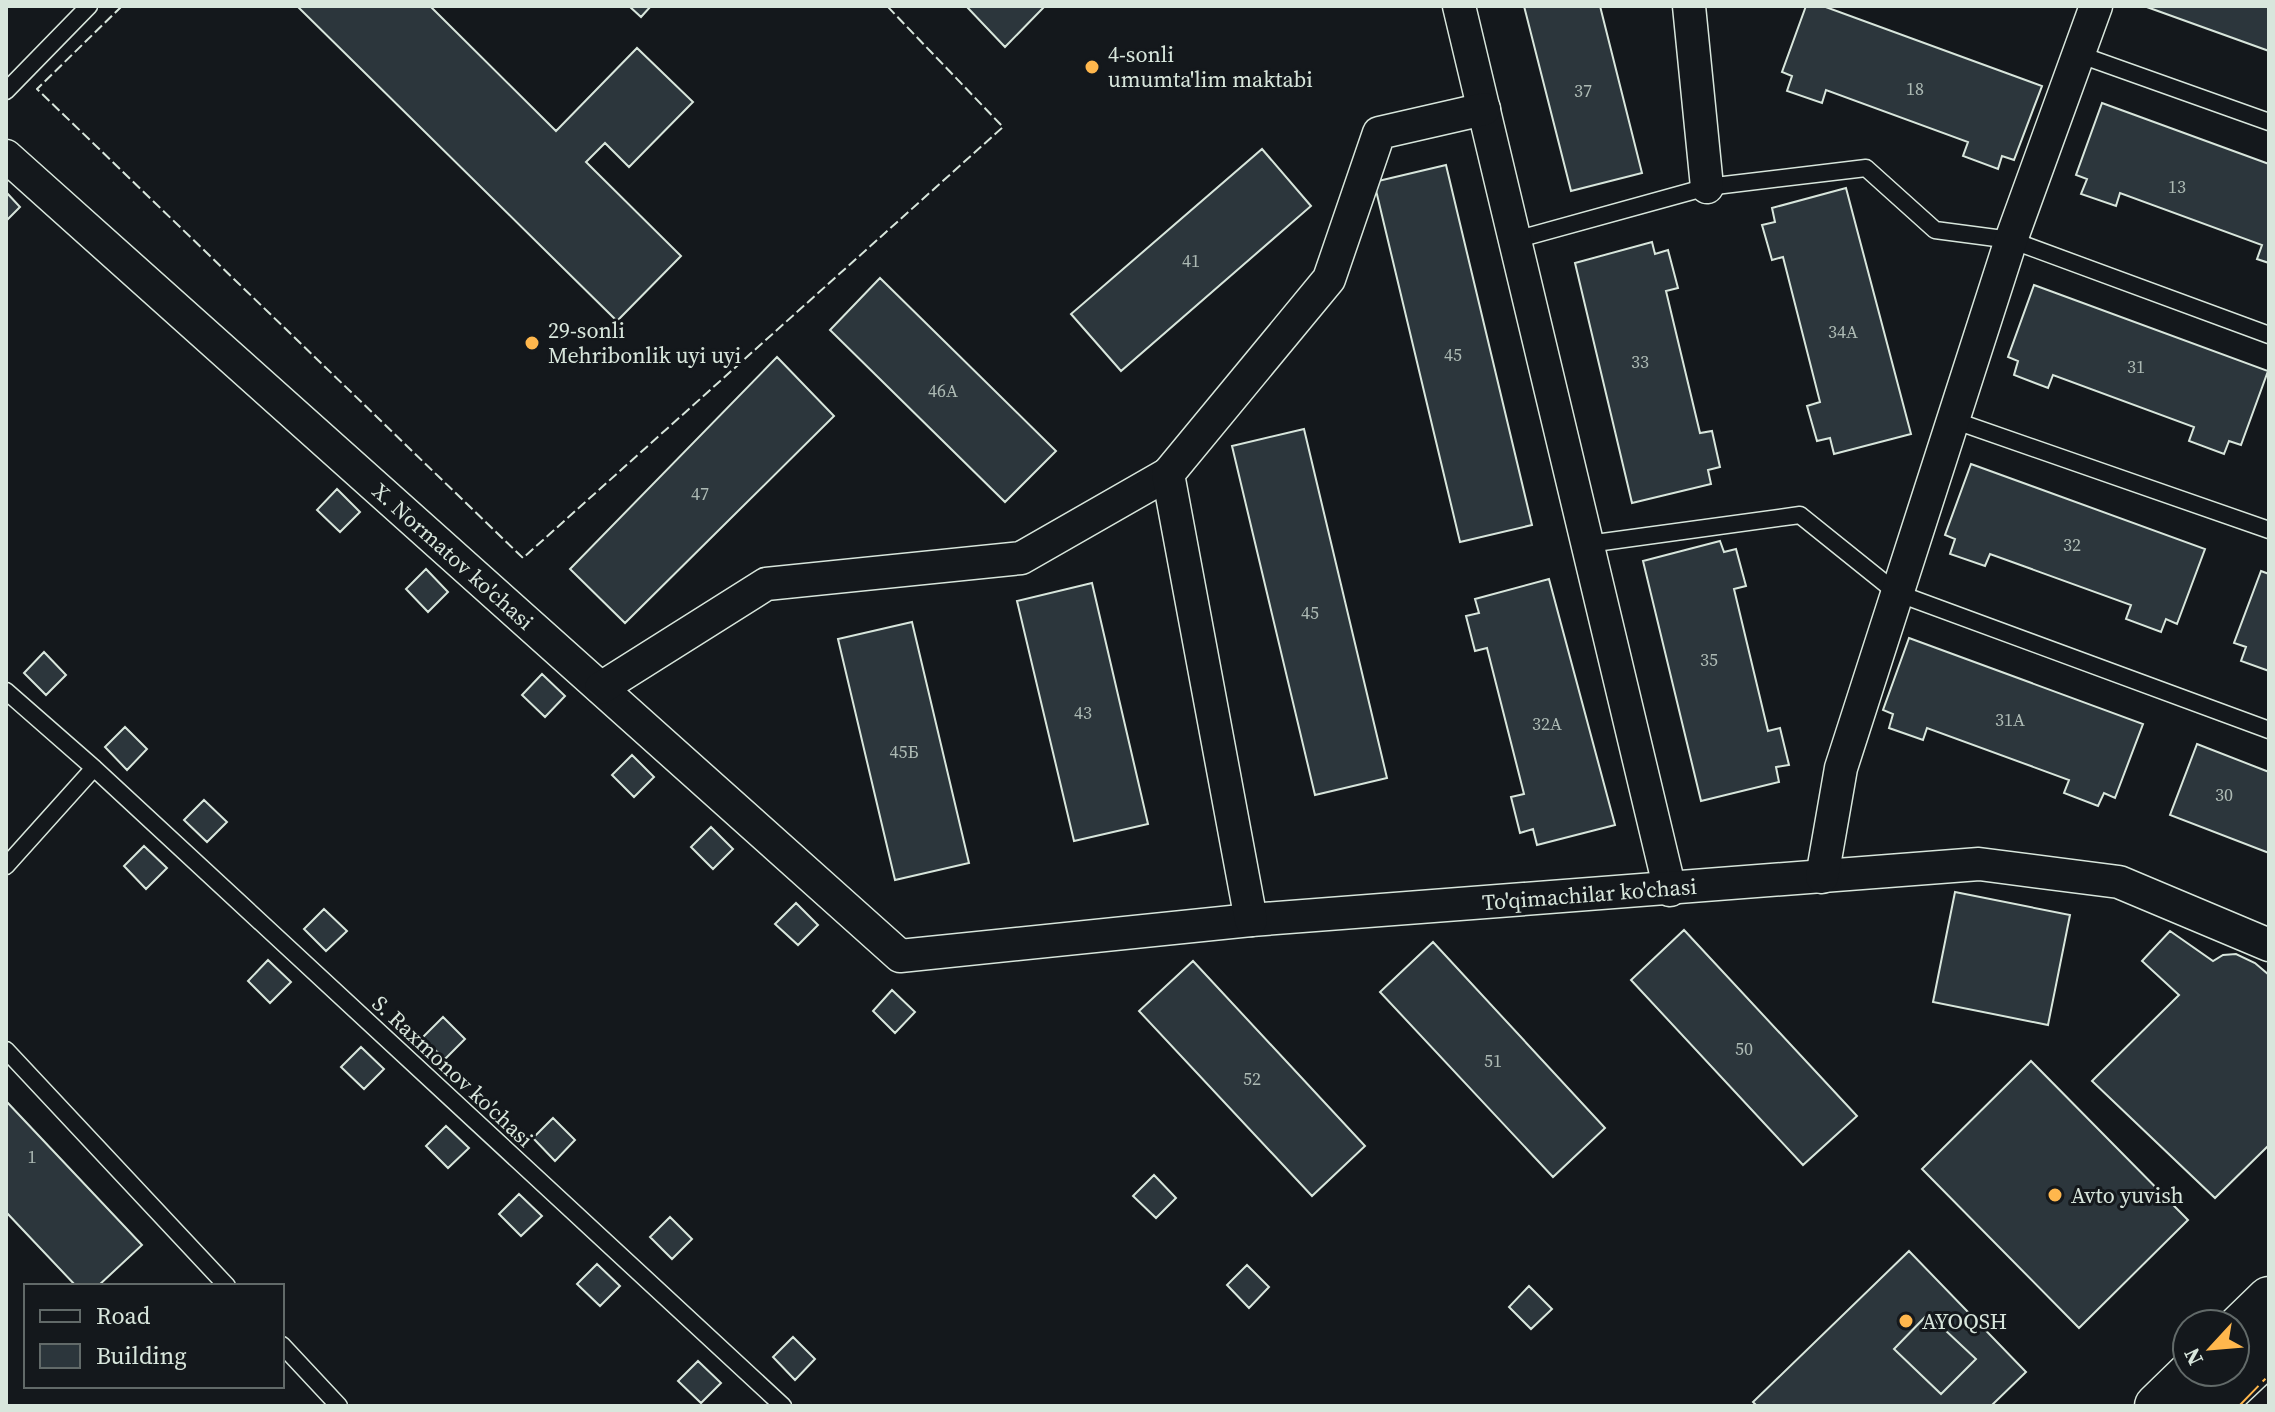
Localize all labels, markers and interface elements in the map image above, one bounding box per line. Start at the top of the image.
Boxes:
place label: 4-sonli umumta'lim maktabi [1108,39,1313,94]
marker: 4-sonli umumta'lim maktabi [1083,58,1101,76]
house number: 18 [1906,76,1924,101]
house number: 37 [1574,78,1592,103]
house number: 13 [2168,174,2186,199]
house number: 41 [1182,248,1200,273]
place label: 29-sonli Mehribonlik uyi uyi [548,315,741,370]
house number: 34А [1828,319,1858,344]
marker: 29-sonli Mehribonlik uyi uyi [523,334,541,352]
house number: 45 [1444,342,1462,367]
house number: 33 [1631,349,1649,374]
house number: 31 [2127,354,2145,379]
house number: 46А [928,378,958,403]
street label: X. Normatov ko'chasi [366,476,540,636]
house number: 47 [691,481,709,506]
house number: 32 [2063,532,2081,557]
house number: 45 [1301,600,1319,625]
house number: 35 [1700,647,1718,672]
house number: 43 [1074,700,1092,725]
house number: 31А [1995,707,2025,732]
house number: 32А [1532,711,1562,736]
house number: 45Б [889,739,919,764]
house number: 30 [2215,782,2233,807]
street label: To'qimachilar ko'chasi [1481,871,1698,917]
street label: S. Raxmonov ko'chasi [366,988,540,1154]
house number: 50 [1735,1036,1753,1061]
house number: 51 [1484,1048,1502,1073]
house number: 52 [1243,1066,1261,1091]
house number: 1 [28,1144,37,1169]
place label: Avto yuvish [2071,1180,2184,1210]
marker: Avto yuvish [2046,1186,2064,1204]
legend [24,1284,284,1388]
text: Road [96,1299,151,1332]
place label: AYOQSH [1922,1306,2007,1336]
north arrow [2171,1308,2251,1388]
marker: AYOQSH [1897,1312,1915,1330]
text: Building [96,1339,187,1372]
text: N [2176,1343,2210,1371]

